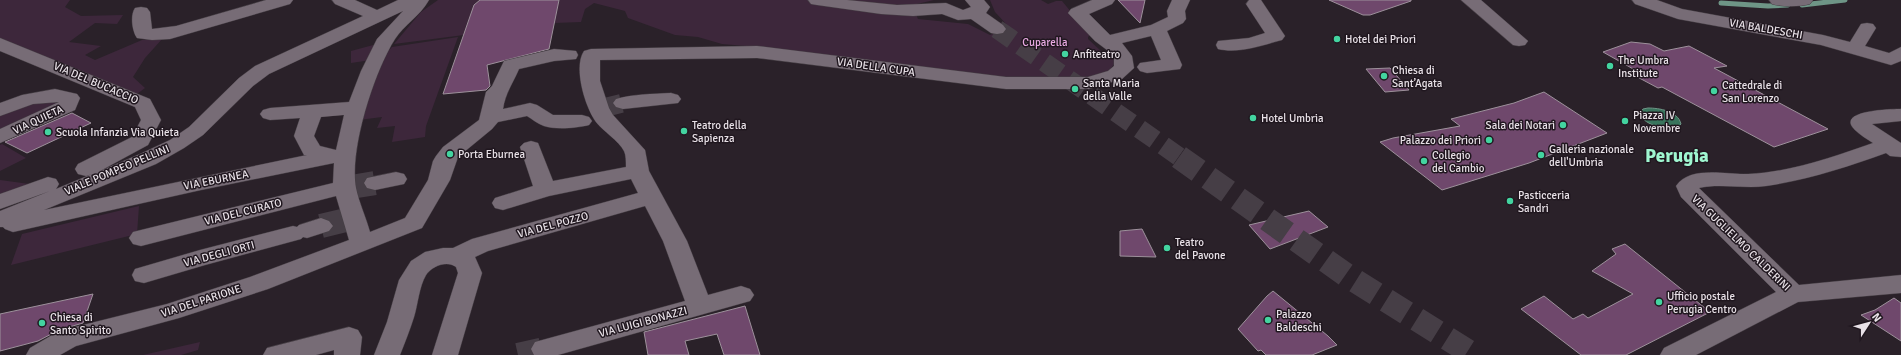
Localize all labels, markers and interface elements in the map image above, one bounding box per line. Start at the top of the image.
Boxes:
street label: VIA BALDESCHI [1728,16,1804,42]
place label: Hotel dei Priori [1345,33,1416,46]
marker: Hotel dei Priori [1332,34,1342,44]
park label: Cuparella [1022,36,1068,49]
place label: Anfiteatro [1073,48,1120,61]
marker: Anfiteatro [1060,49,1070,59]
place label: The Umbra Institute [1618,54,1669,80]
street label: VIA DELLA CUPA [836,55,916,79]
street label: VIA DEL BUCACCIO [52,59,140,107]
marker: The Umbra Institute [1605,61,1615,71]
place label: Chiesa di Sant’Agata [1392,64,1443,90]
marker: Chiesa di Sant’Agata [1379,71,1389,81]
place label: Santa Maria della Valle [1083,77,1140,103]
place label: Cattedrale di San Lorenzo [1722,79,1782,105]
marker: Santa Maria della Valle [1070,84,1080,94]
marker: Cattedrale di San Lorenzo [1709,86,1719,96]
street label: VIA QUIETA [11,103,66,137]
place label: Piazza IV Novembre [1633,109,1680,135]
place label: Hotel Umbria [1261,112,1324,125]
marker: Hotel Umbria [1248,113,1258,123]
marker: Piazza IV Novembre [1620,116,1630,126]
place label: Teatro della Sapienza [692,119,747,145]
place label: Sala dei Notari [1486,119,1555,132]
marker: Sala dei Notari [1558,120,1568,130]
place label: Scuola Infanzia Via Quieta [56,126,179,139]
marker: Teatro della Sapienza [679,126,689,136]
marker: Scuola Infanzia Via Quieta [43,127,53,137]
place label: Palazzo dei Priori [1400,134,1481,147]
marker: Palazzo dei Priori [1484,135,1494,145]
street label: VIALE POMPEO PELLINI [63,142,171,198]
place label: Galleria nazionale dell'Umbria [1549,143,1634,169]
district label: Perugia [1645,144,1709,168]
place label: Porta Eburnea [458,148,525,161]
marker: Porta Eburnea [445,149,455,159]
place label: Collegio del Cambio [1432,149,1485,175]
marker: Galleria nazionale dell'Umbria [1536,150,1546,160]
marker: Collegio del Cambio [1419,156,1429,166]
street label: VIA EBURNEA [182,167,250,193]
place label: Pasticceria Sandri [1518,189,1570,215]
street label: VIA GUGLIELMO CALDERINI [1689,192,1793,294]
street label: VIA DEL CURATO [203,196,283,228]
marker: Pasticceria Sandri [1505,196,1515,206]
street label: VIA DEL POZZO [516,209,590,241]
place label: Teatro del Pavone [1175,236,1225,262]
street label: VIA DEGLI ORTI [182,238,256,270]
marker: Teatro del Pavone [1162,243,1172,253]
street label: VIA DEL PARIONE [159,282,243,320]
place label: Ufficio postale Perugia Centro [1667,290,1737,316]
marker: Ufficio postale Perugia Centro [1654,297,1664,307]
north arrow [1849,303,1889,343]
street label: VIA LUIGI BONAZZI [597,304,689,340]
place label: Palazzo Baldeschi [1276,308,1322,334]
text: N [1869,310,1884,324]
place label: Chiesa di Santo Spirito [50,311,111,337]
marker: Palazzo Baldeschi [1263,315,1273,325]
marker: Chiesa di Santo Spirito [37,318,47,328]

